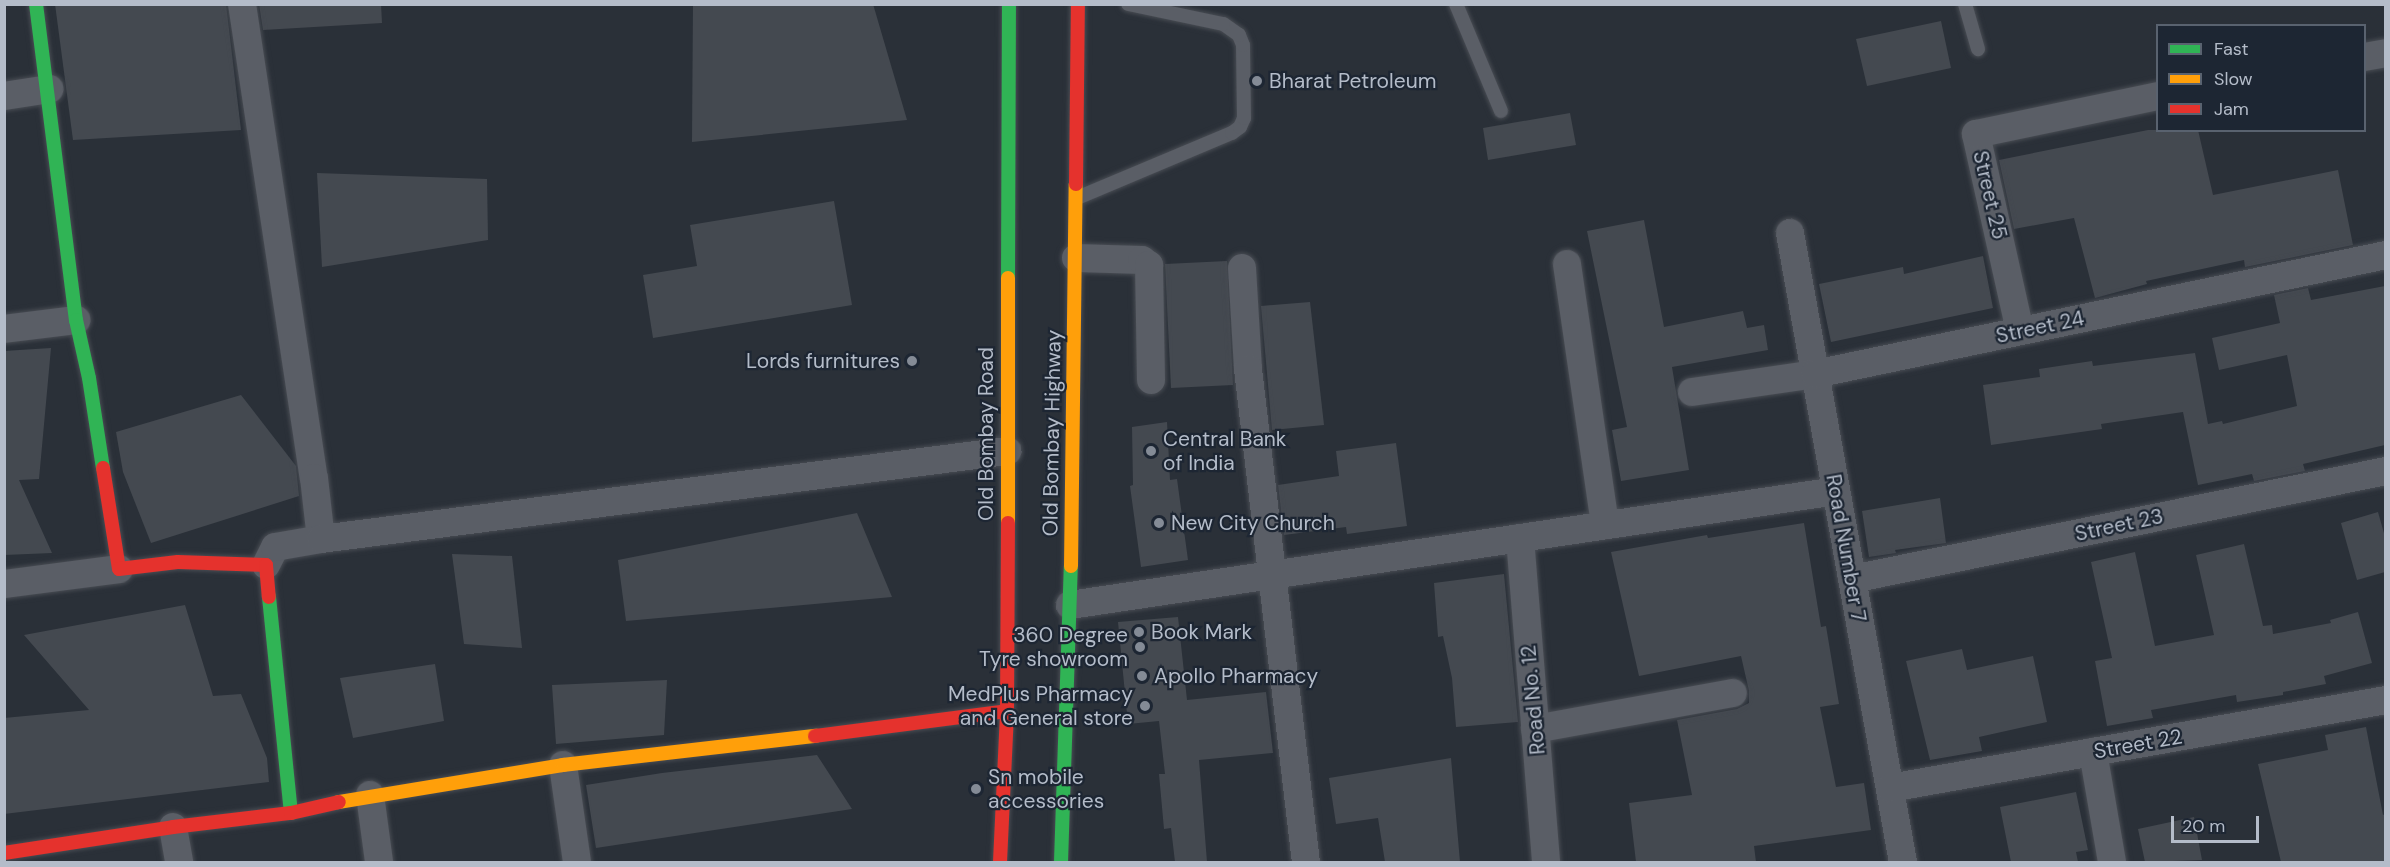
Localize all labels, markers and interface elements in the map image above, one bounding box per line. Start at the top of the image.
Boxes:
legend [2156,24,2366,132]
text: Fast [2214,37,2249,61]
text: Slow [2214,67,2253,91]
place label: Bharat Petroleum [1269,68,1436,94]
marker: Bharat Petroleum [1250,74,1264,88]
text: Jam [2214,97,2249,121]
street label: Street 25 [1968,148,2012,242]
street label: Street 24 [1994,305,2086,349]
street label: Old Bombay Highway [1038,329,1066,537]
street label: Old Bombay Road [973,347,999,521]
place label: Lords furnitures [746,348,900,374]
marker: Lords furnitures [905,354,919,368]
place label: Central Bank of India [1163,426,1286,476]
marker: Central Bank of India [1144,444,1158,458]
street label: Road Number 7 [1821,472,1871,624]
street label: Street 23 [2073,503,2165,547]
place label: New City Church [1171,510,1335,536]
marker: New City Church [1152,516,1166,530]
place label: Book Mark [1151,619,1252,645]
place label: 360 Degree Tyre showroom [979,622,1128,672]
marker: Book Mark [1132,625,1146,639]
marker: 360 Degree Tyre showroom [1133,640,1147,654]
street label: Road No. 12 [1516,644,1550,756]
place label: Apollo Pharmacy [1154,663,1318,689]
marker: Apollo Pharmacy [1135,669,1149,683]
place label: MedPlus Pharmacy and General store [948,681,1133,731]
marker: MedPlus Pharmacy and General store [1138,699,1152,713]
street label: Street 22 [2092,724,2184,764]
place label: Sn mobile accessories [988,764,1104,814]
marker: Sn mobile accessories [969,782,983,796]
scale bar [2174,804,2262,842]
text: 20 m [2182,814,2225,838]

